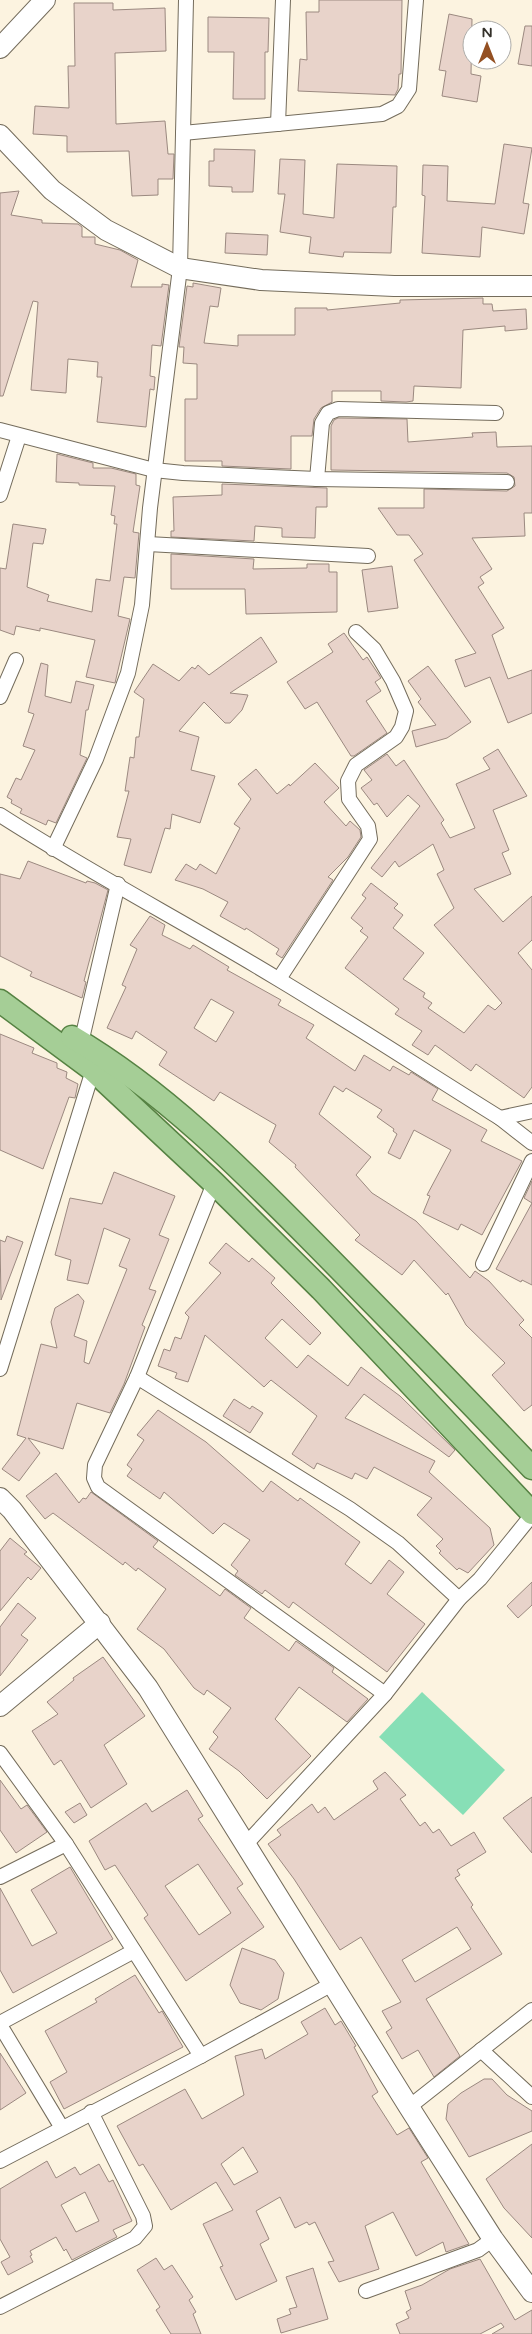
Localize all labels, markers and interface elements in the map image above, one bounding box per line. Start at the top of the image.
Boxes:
north arrow [462,20,512,70]
text: N [481,24,493,41]

